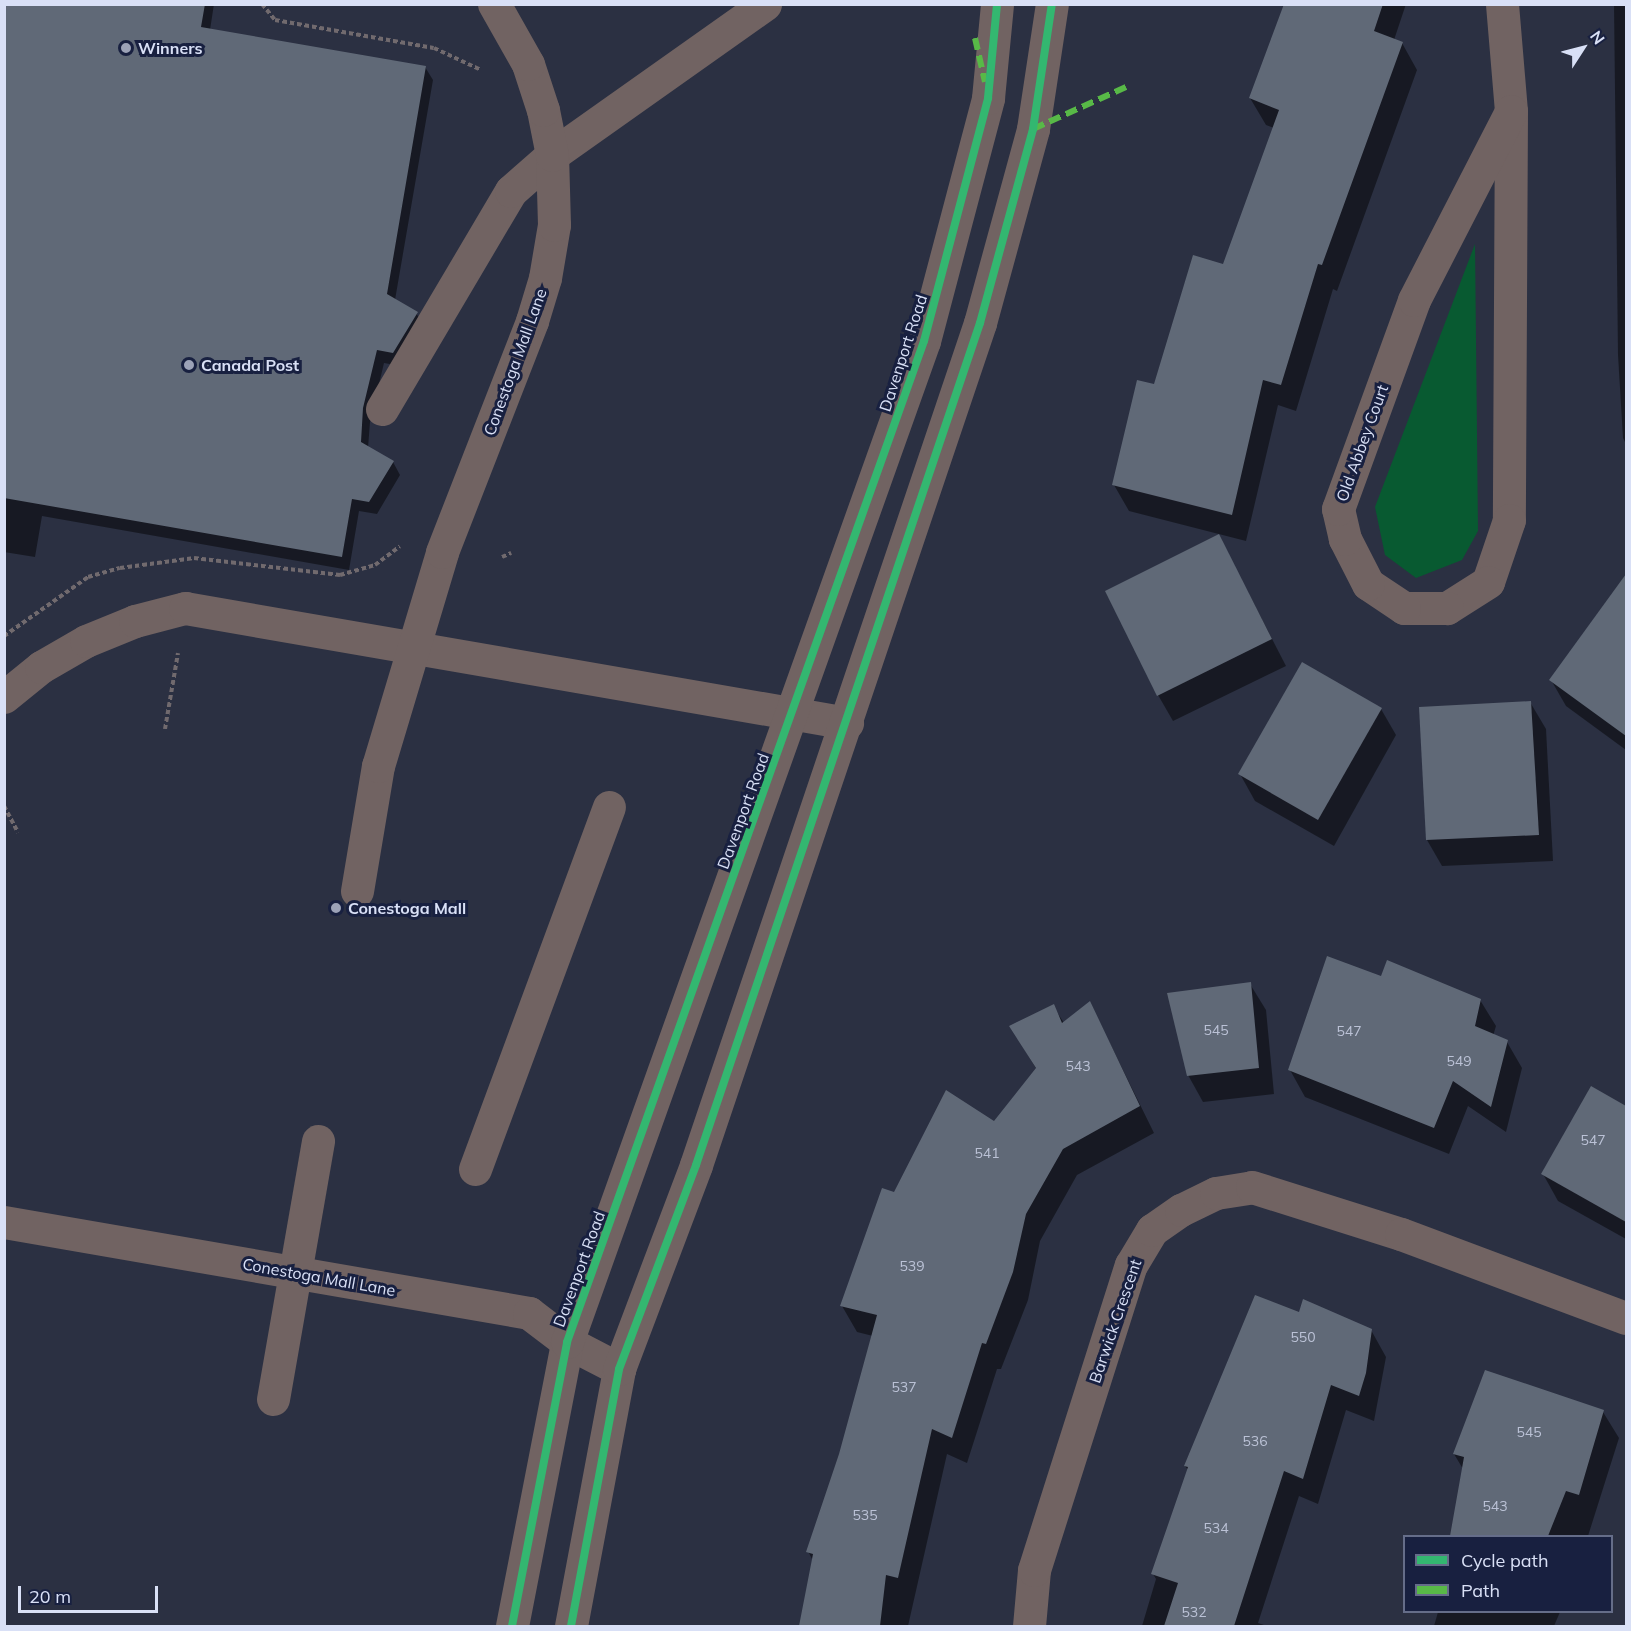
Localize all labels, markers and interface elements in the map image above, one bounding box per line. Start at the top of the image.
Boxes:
north arrow [1553,18,1613,78]
text: N [1586,27,1609,48]
place label: Winners [138,38,202,58]
marker: Winners [119,41,133,55]
street label: Conestoga Mall Lane [479,286,551,438]
street label: Davenport Road [875,292,931,414]
place label: Canada Post [201,355,299,375]
marker: Canada Post [182,358,196,372]
street label: Old Abbey Court [1332,382,1392,504]
street label: Davenport Road [713,750,773,872]
place label: Conestoga Mall [348,898,466,918]
marker: Conestoga Mall [329,901,343,915]
house number: 545 [1203,1022,1229,1038]
house number: 547 [1336,1023,1362,1039]
house number: 549 [1446,1053,1472,1069]
house number: 543 [1065,1058,1091,1074]
house number: 547 [1580,1132,1606,1148]
house number: 541 [974,1145,1000,1161]
street label: Davenport Road [549,1208,609,1330]
street label: Conestoga Mall Lane [241,1254,397,1300]
street label: Barwick Crescent [1085,1257,1145,1385]
house number: 539 [899,1258,925,1274]
house number: 550 [1290,1329,1316,1345]
house number: 537 [891,1379,917,1395]
house number: 545 [1516,1424,1542,1440]
house number: 536 [1242,1433,1268,1449]
house number: 543 [1482,1498,1508,1514]
house number: 535 [852,1507,878,1523]
house number: 534 [1203,1520,1229,1536]
legend [1403,1535,1613,1613]
text: Cycle path [1461,1549,1548,1572]
scale bar [21,1574,160,1612]
text: Path [1461,1579,1500,1602]
text: 20 m [29,1585,71,1608]
house number: 532 [1181,1604,1207,1620]

